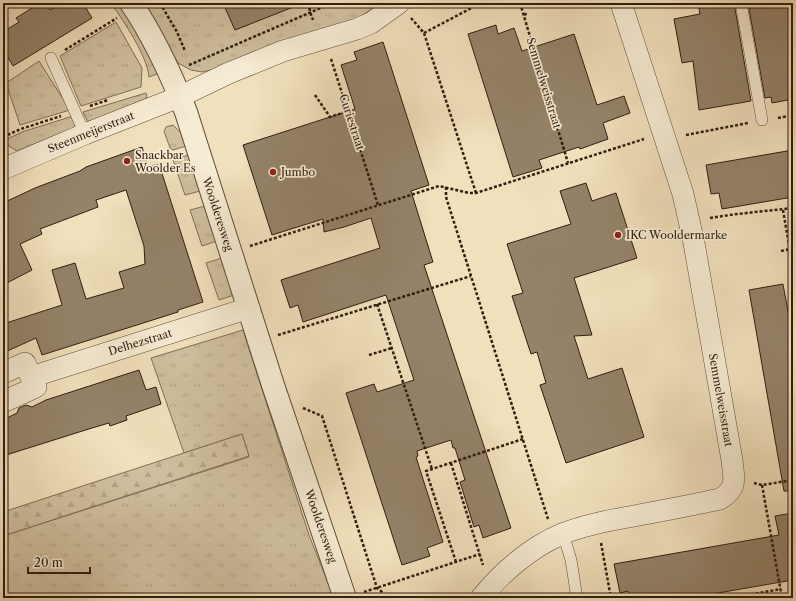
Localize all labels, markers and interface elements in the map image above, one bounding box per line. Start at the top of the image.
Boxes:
street label: Semmelweisstraat [524,36,565,130]
street label: Curiestraat [336,92,368,152]
street label: Steenmeijerstraat [46,108,136,156]
place label: Snackbar Woolder Es [134,148,196,175]
marker: Snackbar Woolder Es [122,156,132,166]
place label: Jumbo [279,165,315,179]
marker: Jumbo [268,167,278,177]
street label: Woolderesweg [199,174,237,253]
place label: IKC Wooldermarke [626,228,727,242]
marker: IKC Wooldermarke [613,230,623,240]
street label: Delhezstraat [107,326,174,358]
street label: Semmelweisstraat [706,352,736,448]
street label: Woolderesweg [302,486,340,565]
scale bar [28,549,90,575]
text: 20 m [34,555,63,570]

